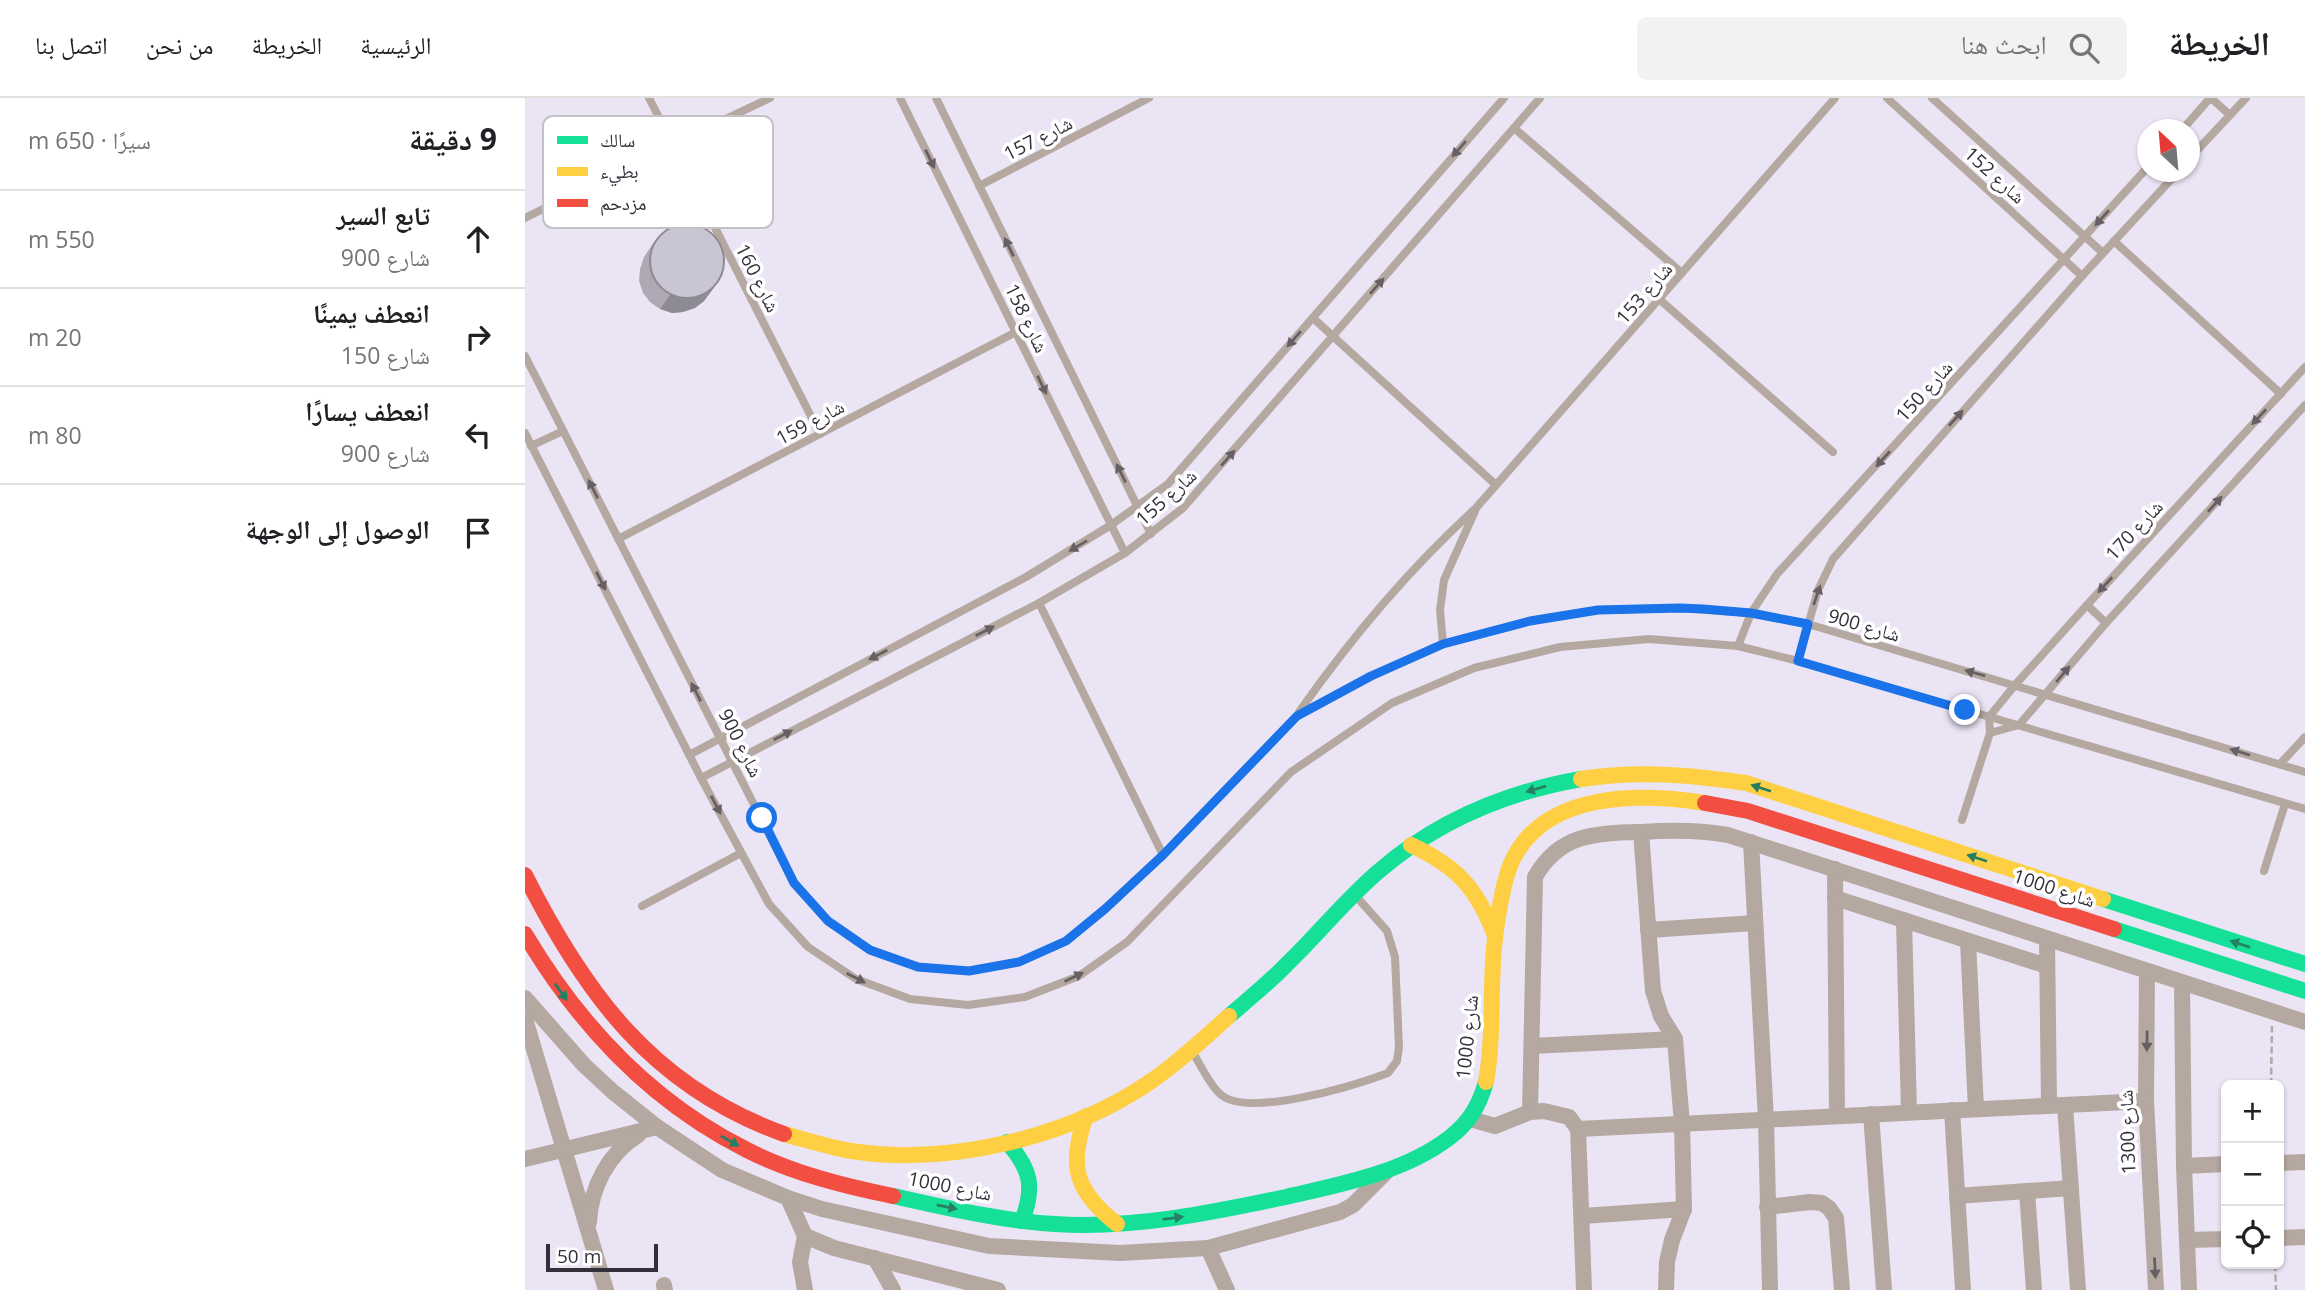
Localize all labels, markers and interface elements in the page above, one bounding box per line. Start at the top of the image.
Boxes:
search box [1637,17,2127,80]
text: الخريطة [2169,20,2270,65]
text: ابحث هنا [1961,26,2047,62]
text: اتصل بنا [35,28,108,61]
text: من نحن [146,28,214,61]
text: الخريطة [252,28,322,61]
text: الرئيسية [360,28,431,61]
icon: search [2065,29,2103,67]
street label: شارع 157 [999,110,1077,166]
legend [543,116,773,228]
text: 9 دقيقة [409,118,497,159]
north arrow [2137,119,2200,182]
text: سيرًا · 650 m [28,124,151,156]
text: سالك [600,127,635,153]
one-way arrow [1452,141,1467,158]
street label: شارع 152 [1959,141,2031,209]
one-way arrow [925,149,936,169]
text: بطيء [600,158,639,187]
text: مزدحم [600,190,646,216]
text: تابع السير [337,197,430,233]
one-way arrow [2094,209,2110,227]
icon: ahead [459,220,497,258]
text: 550 m [28,223,95,255]
one-way arrow [1004,237,1015,257]
street label: شارع 160 [730,239,786,317]
text: شارع 900 [341,241,430,273]
street label: شارع 153 [1610,257,1678,329]
one-way arrow [1369,277,1385,295]
street label: شارع 158 [999,279,1055,357]
text: انعطف يمينًا [313,295,430,331]
icon: right [459,318,497,356]
text: 20 m [28,321,82,353]
one-way arrow [1287,331,1302,348]
text: شارع 150 [341,339,430,371]
street label: شارع 150 [1890,355,1958,427]
one-way arrow [1036,375,1048,395]
text: انعطف يسارًا [305,393,430,429]
street label: شارع 159 [771,393,849,451]
one-way arrow [2251,408,2267,426]
one-way arrow [1948,410,1964,427]
icon: left [459,416,497,454]
text: 80 m [28,419,82,451]
text: شارع 900 [341,437,430,469]
one-way arrow [1220,449,1235,466]
one-way arrow [1875,450,1891,468]
one-way arrow [1115,463,1126,483]
street label: شارع 155 [1130,463,1202,531]
one-way arrow [587,480,599,499]
street label: شارع 170 [2099,494,2169,566]
one-way arrow [2206,496,2222,513]
text: الوصول إلى الوجهة [246,511,430,547]
icon: arrive [459,514,497,552]
one-way arrow [1068,539,1087,552]
one-way arrow [595,571,606,591]
one-way arrow [2097,576,2113,594]
one-way arrow [1812,585,1823,606]
street label: شارع 900 [1825,602,1903,648]
one-way arrow [976,625,996,637]
one-way arrow [868,649,888,661]
one-way arrow [2055,665,2070,682]
one-way arrow [1964,668,1985,678]
one-way arrow [691,682,702,702]
route end [1949,694,1980,725]
street label: شارع 900 [713,704,769,782]
one-way arrow [773,729,793,741]
one-way arrow [2229,747,2250,757]
one-way arrow [1750,782,1771,793]
one-way arrow [1526,784,1547,794]
one-way arrow [710,796,722,815]
route start [746,802,777,833]
one-way arrow [1966,852,1987,863]
street label: شارع 1000 [2010,863,2098,913]
one-way arrow [2229,938,2250,949]
one-way arrow [1065,971,1085,983]
one-way arrow [846,972,866,983]
one-way arrow [554,983,568,1001]
street label: شارع 1000 [1450,994,1484,1080]
one-way arrow [2141,1030,2153,1052]
map controls [2221,1080,2284,1269]
button: + [2221,1080,2284,1143]
street label: شارع 1300 [2113,1089,2141,1175]
one-way arrow [721,1135,740,1147]
button: − [2221,1143,2284,1206]
street label: شارع 1000 [906,1165,994,1207]
one-way arrow [936,1201,958,1212]
button: locate [2221,1206,2284,1269]
one-way arrow [1162,1213,1184,1224]
scale bar [546,1241,658,1273]
text: 50 m [557,1243,601,1269]
one-way arrow [2149,1257,2160,1279]

